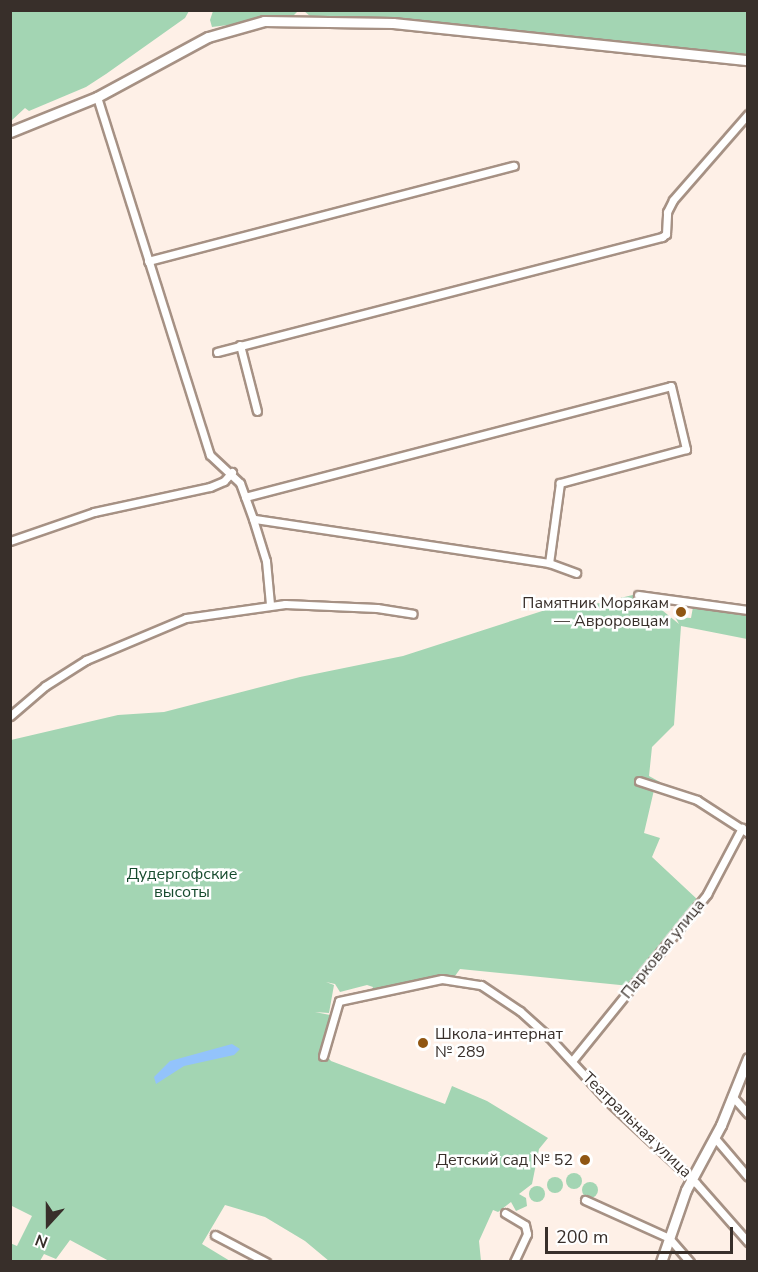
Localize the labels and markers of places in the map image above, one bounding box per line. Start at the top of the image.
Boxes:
place label: Памятник Морякам — Авроровцам [522,593,669,631]
marker: Памятник Морякам — Авроровцам [674,605,688,619]
place label: Школа-интернат № 289 [435,1024,563,1062]
marker: Школа-интернат № 289 [416,1036,430,1050]
place label: Детский сад № 52 [436,1150,573,1170]
marker: Детский сад № 52 [578,1153,592,1167]

